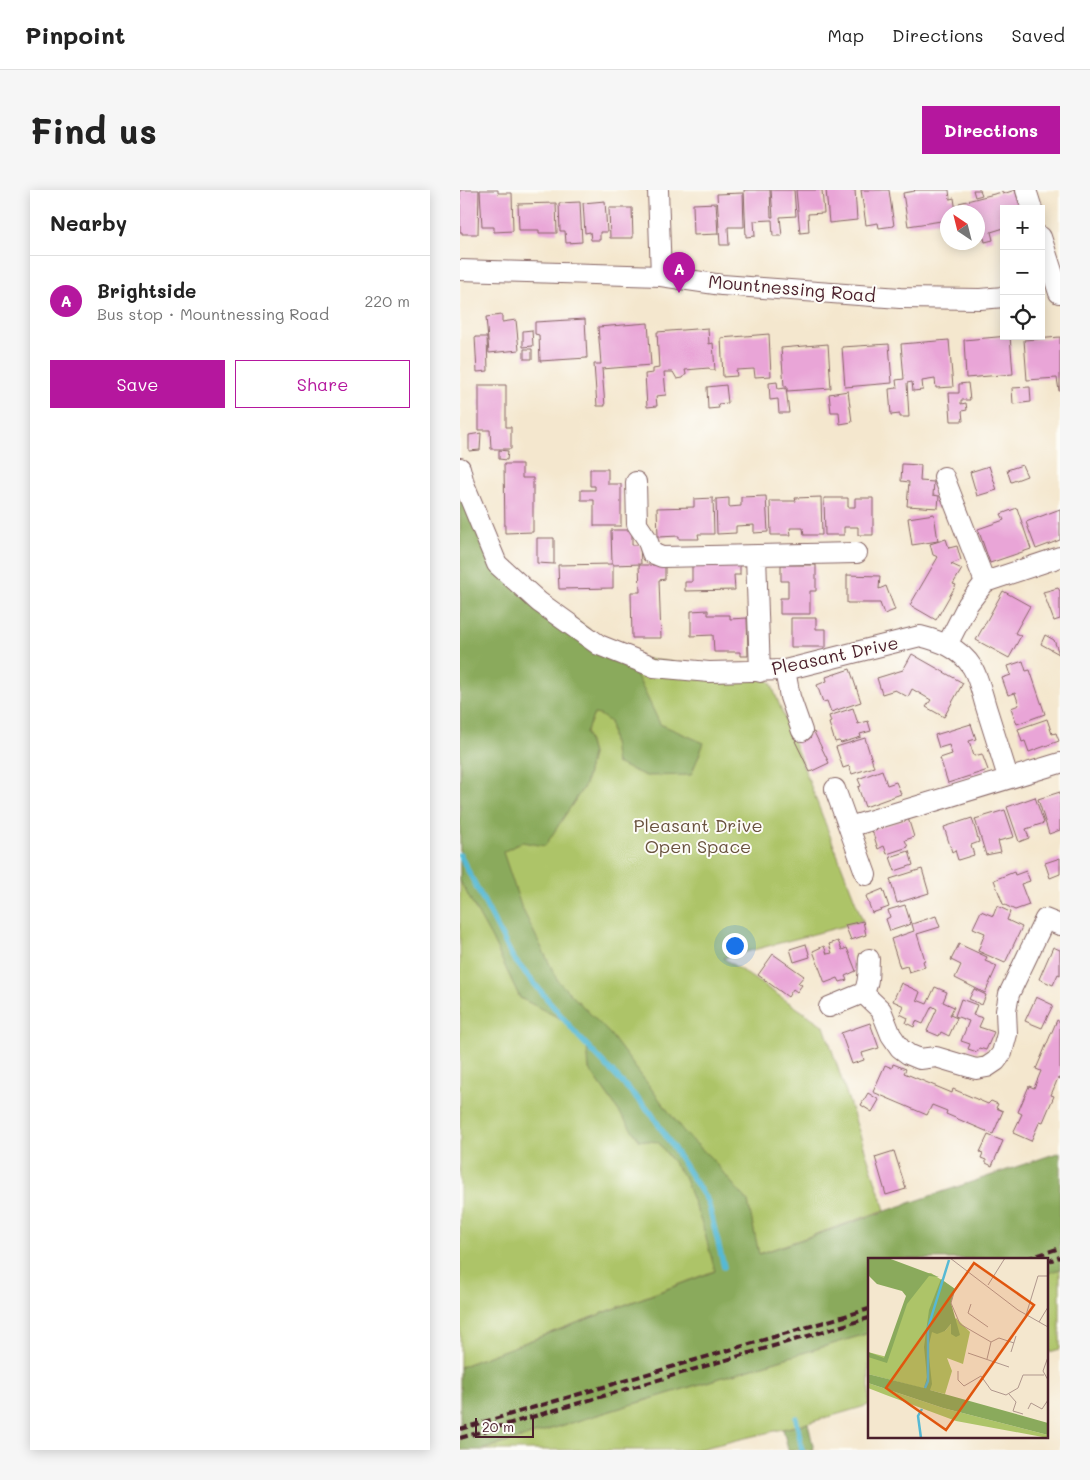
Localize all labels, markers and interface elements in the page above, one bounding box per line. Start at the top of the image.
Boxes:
text: Pinpoint [25,19,126,50]
text: Map [827,23,864,47]
text: Directions [892,23,984,47]
text: Saved [1012,23,1065,47]
button: Directions [922,106,1060,154]
text: Find us [30,107,157,153]
north arrow [940,205,985,250]
map controls [1000,205,1045,340]
button: + [1000,205,1045,250]
text: Nearby [50,209,127,236]
button: − [1000,250,1045,295]
pin: A [663,252,695,293]
street label: Mountnessing Road [707,269,877,307]
text: Brightside [97,278,196,303]
text: A [60,290,72,311]
text: 220 m [364,290,410,311]
button: locate [1000,295,1045,340]
text: Bus stop · Mountnessing Road [97,303,329,324]
button: Save [50,360,225,408]
button: Share [235,360,410,408]
street label: Pleasant Drive [769,630,900,680]
park label: Pleasant Drive Open Space [633,813,763,858]
your location [722,933,748,959]
inset map [868,1258,1048,1438]
scale bar [475,1415,534,1438]
text: 20 m [482,1417,514,1436]

